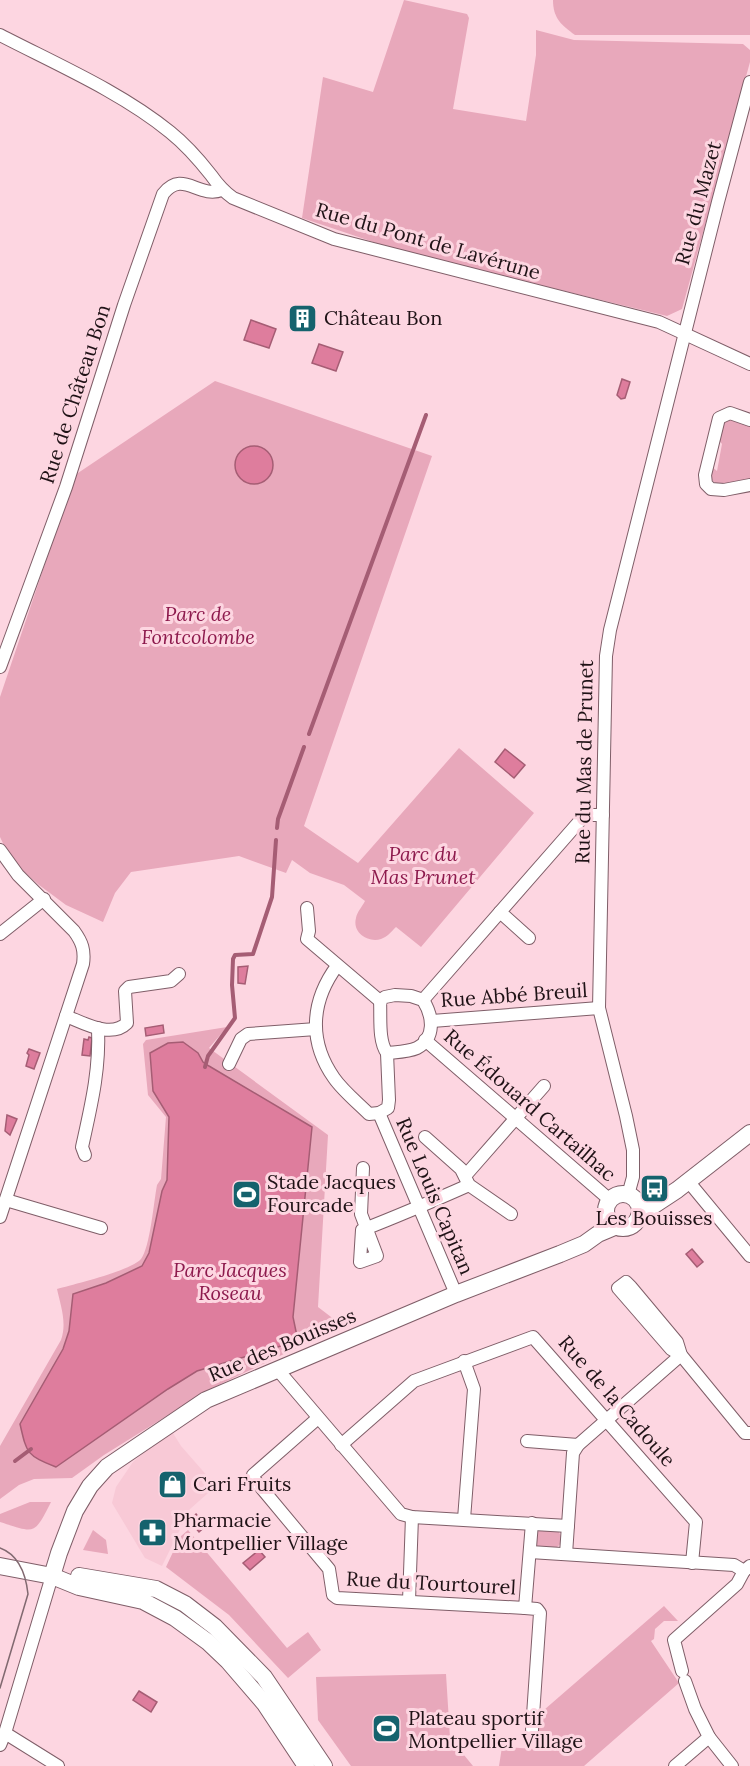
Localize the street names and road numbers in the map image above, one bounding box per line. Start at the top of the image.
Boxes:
street label: Rue du Mazet [669,138,726,267]
street label: Rue du Pont de Lavérune [313,196,544,285]
street label: Rue de Château Bon [34,301,115,487]
street label: Rue du Mas de Prunet [569,659,598,864]
street label: Rue Abbé Breuil [440,977,588,1012]
street label: Rue Édouard Cartailhac [439,1023,621,1186]
street label: Rue Louis Capitan [391,1113,480,1278]
street label: Rue des Bouisses [204,1302,360,1387]
street label: Rue de la Cadoule [554,1330,681,1472]
street label: Rue du Tourtourel [345,1566,517,1599]

